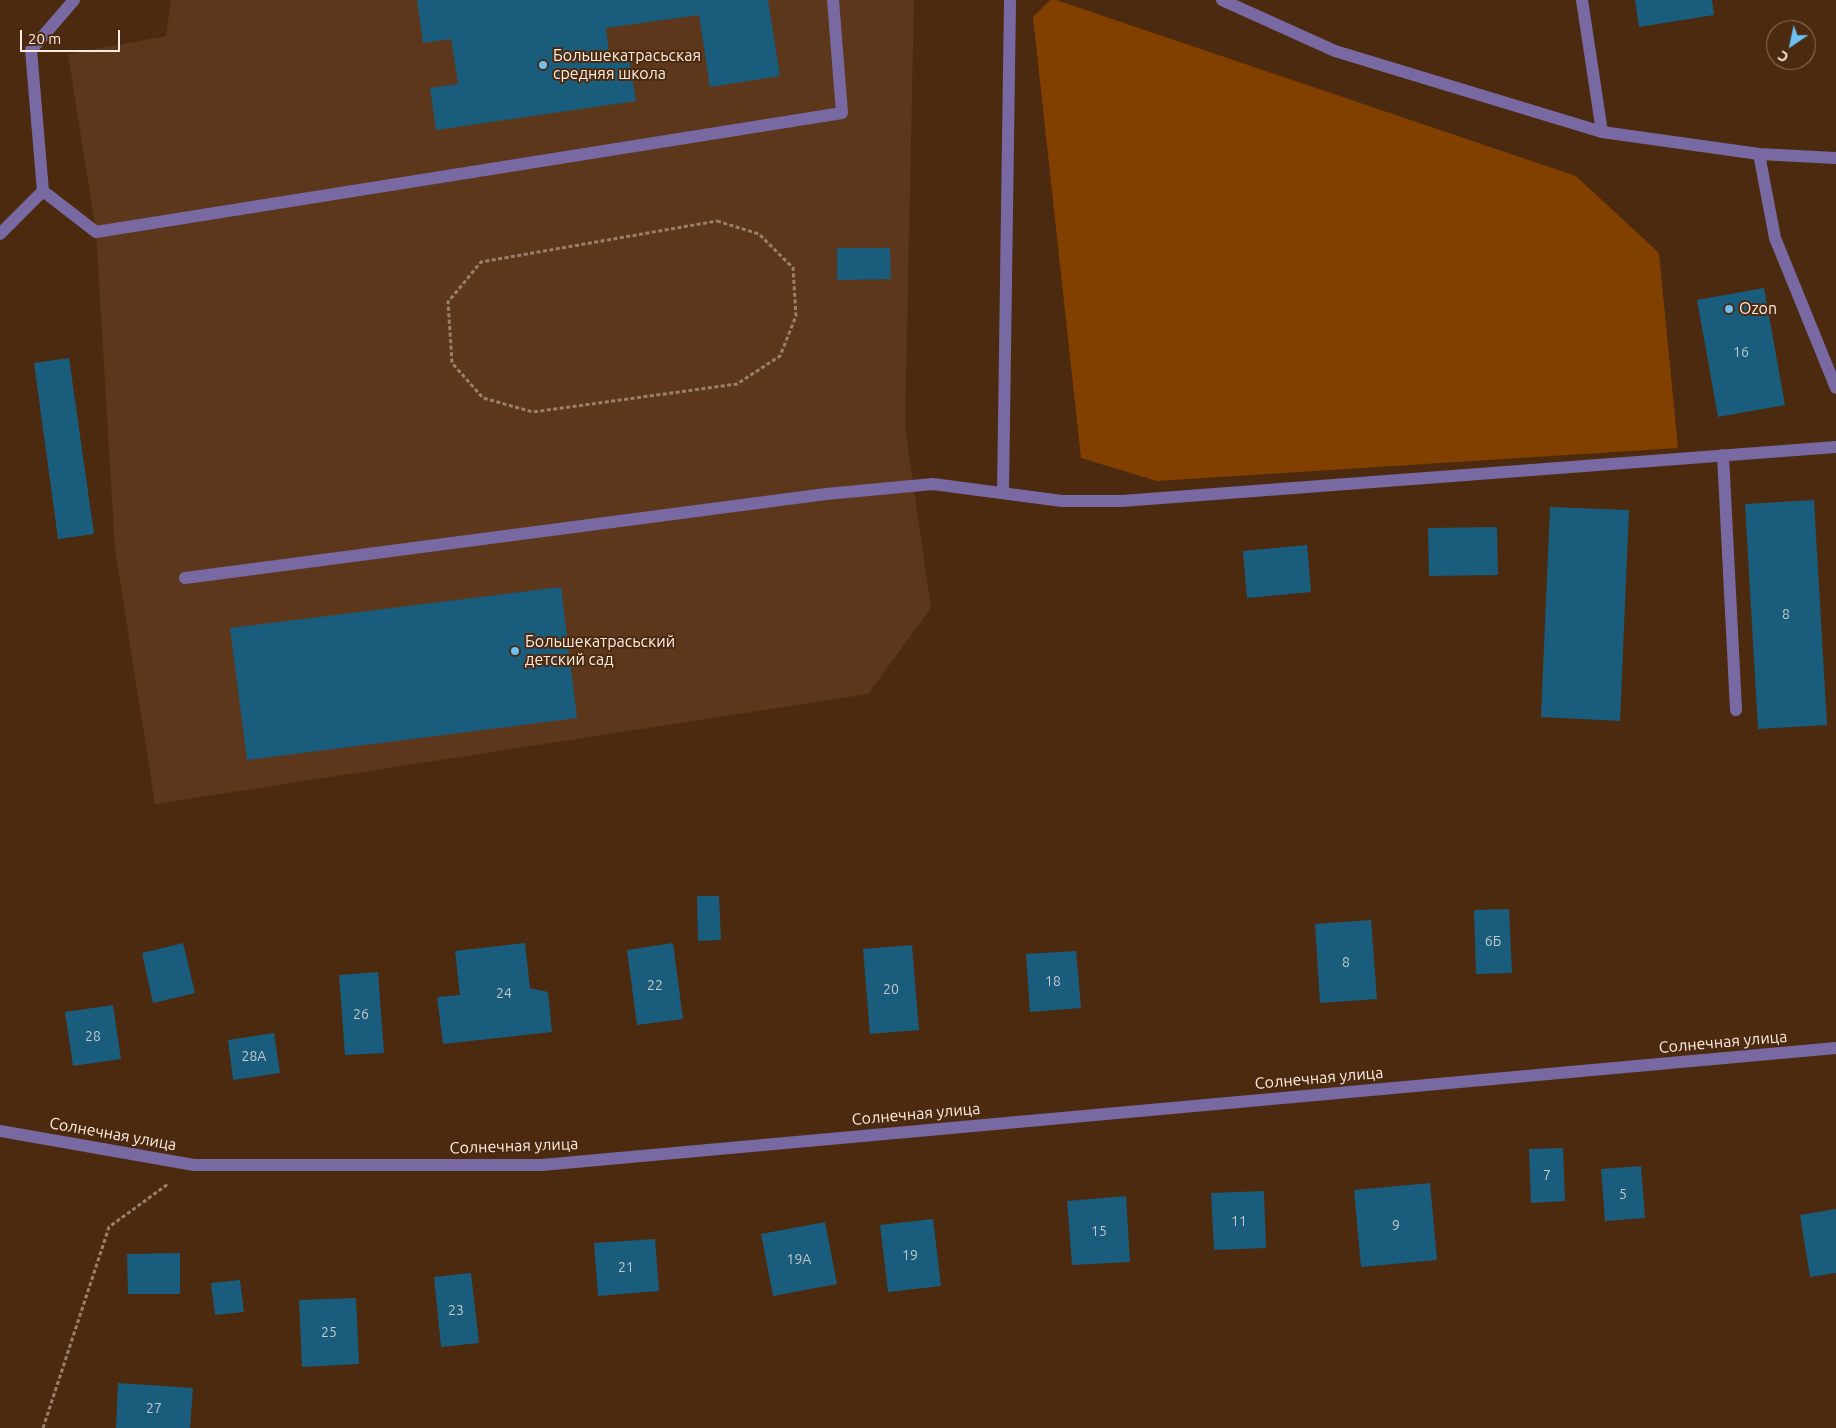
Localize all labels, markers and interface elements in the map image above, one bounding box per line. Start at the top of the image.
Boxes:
scale bar [22,20,122,52]
north arrow [1766,20,1816,70]
text: 20 m [28,30,61,47]
place label: Большекатрасьская средняя школа [553,46,701,84]
text: С [1775,47,1791,66]
marker: Большекатрасьская средняя школа [537,59,549,71]
place label: Ozon [1739,299,1777,319]
marker: Ozon [1723,303,1735,315]
house number: 16 [1733,344,1749,360]
house number: 8 [1782,606,1790,622]
place label: Большекатрасьский детский сад [525,632,675,670]
marker: Большекатрасьский детский сад [509,645,521,657]
house number: 6Б [1485,933,1501,949]
house number: 8 [1342,954,1350,970]
house number: 18 [1045,973,1061,989]
house number: 22 [647,977,663,993]
house number: 20 [883,981,899,997]
house number: 24 [496,985,512,1001]
house number: 26 [353,1006,369,1022]
street label: Солнечная улица [1658,1027,1788,1057]
house number: 28 [85,1028,101,1044]
house number: 28А [242,1048,266,1064]
street label: Солнечная улица [1254,1063,1384,1093]
street label: Солнечная улица [851,1099,981,1129]
street label: Солнечная улица [48,1113,178,1155]
street label: Солнечная улица [449,1134,579,1158]
house number: 7 [1543,1167,1551,1183]
house number: 5 [1619,1186,1627,1202]
house number: 11 [1231,1213,1247,1229]
house number: 9 [1392,1217,1400,1233]
house number: 15 [1091,1223,1107,1239]
house number: 19 [902,1247,918,1263]
house number: 19А [787,1251,811,1267]
house number: 21 [618,1259,634,1275]
house number: 23 [448,1302,464,1318]
house number: 25 [321,1324,337,1340]
house number: 27 [146,1400,162,1416]

